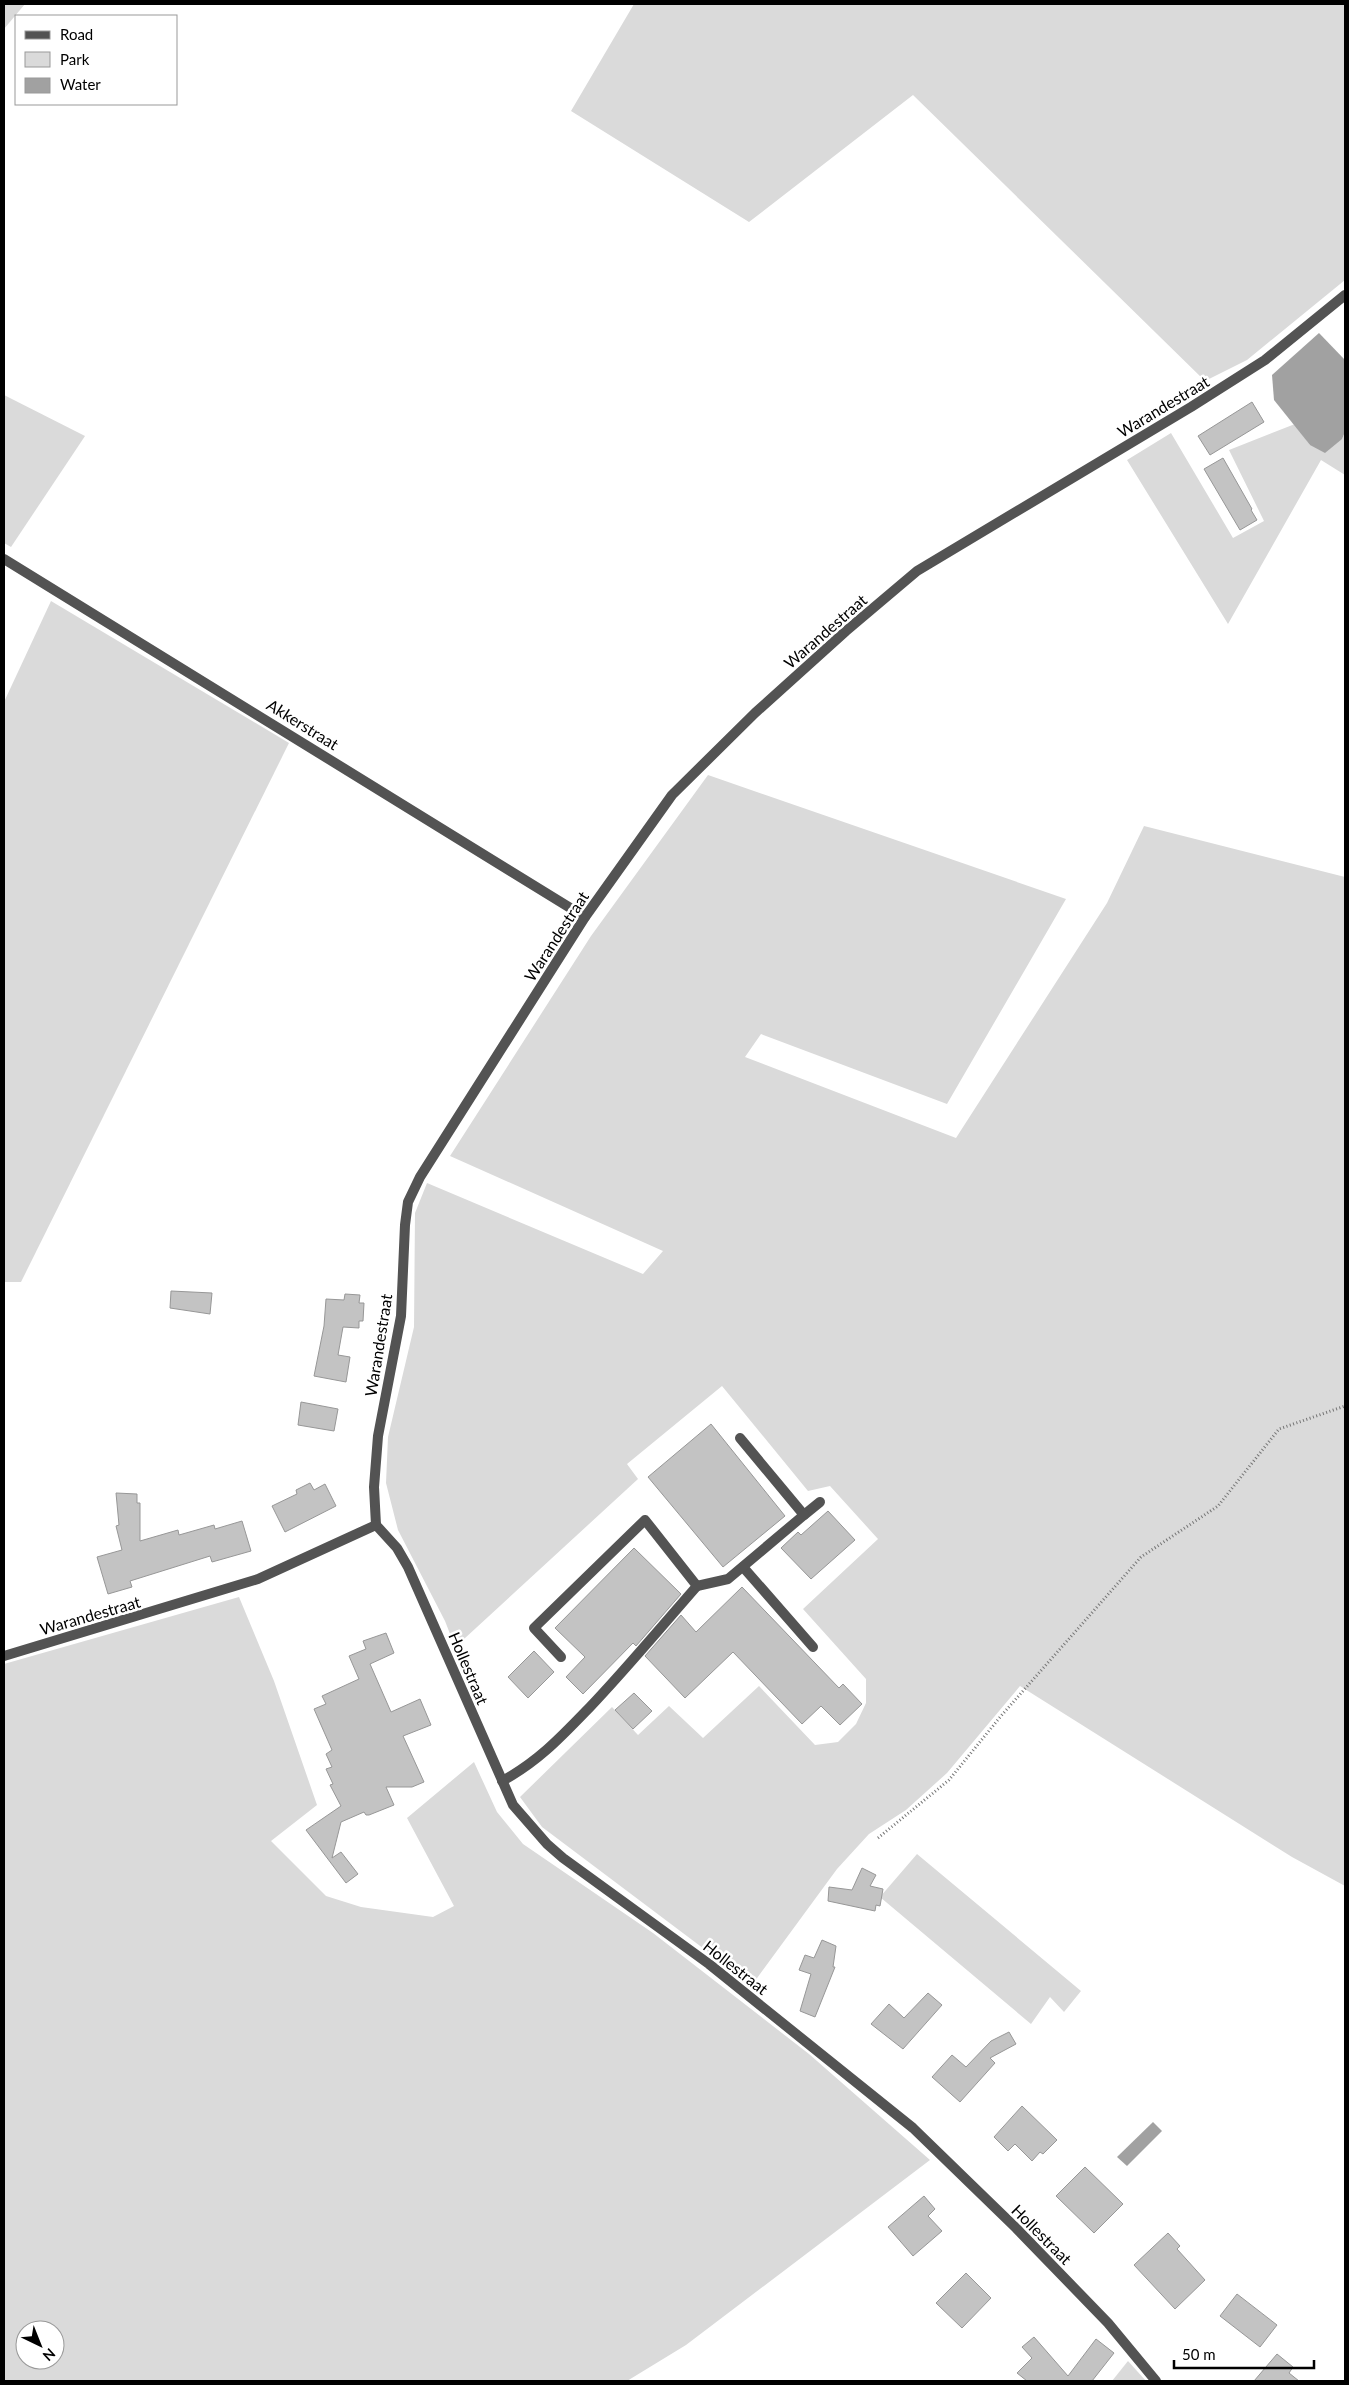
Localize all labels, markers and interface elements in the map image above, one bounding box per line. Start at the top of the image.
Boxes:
legend [15,15,178,105]
text: Road [60,25,93,43]
text: Park [60,50,90,68]
text: Water [60,75,101,93]
street label: Warandestraat [1114,371,1212,441]
street label: Warandestraat [780,590,870,672]
street label: Akkerstraat [264,695,342,754]
street label: Warandestraat [520,887,592,985]
street label: Warandestraat [361,1292,396,1398]
street label: Warandestraat [38,1592,143,1638]
street label: Hollestraat [445,1629,493,1707]
street label: Hollestraat [700,1936,772,1998]
street label: Hollestraat [1008,2200,1076,2268]
north arrow [15,2320,65,2370]
scale bar [1174,2338,1314,2370]
text: N [39,2345,59,2365]
text: 50 m [1182,2345,1216,2363]

